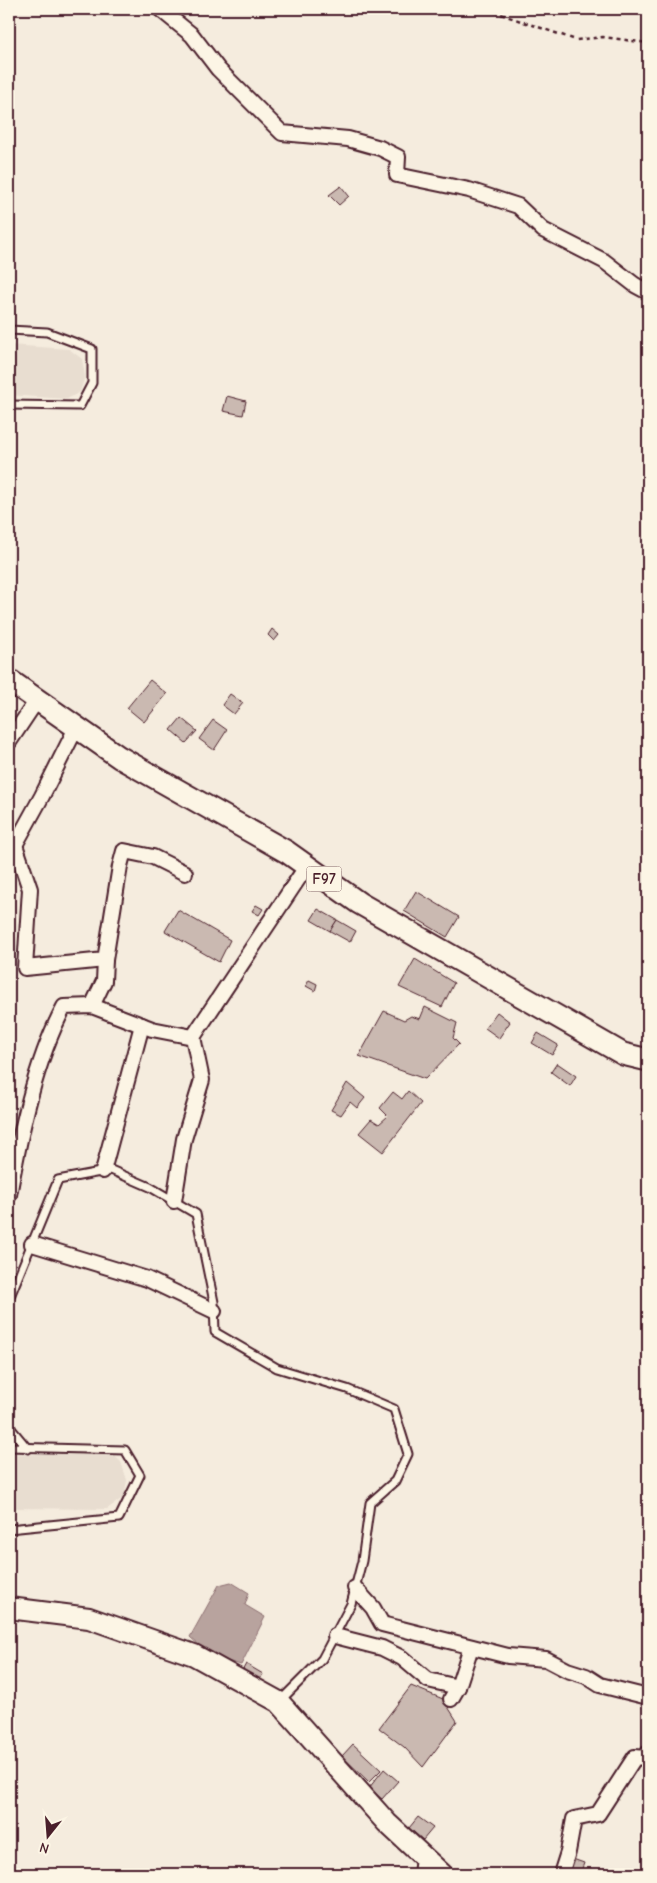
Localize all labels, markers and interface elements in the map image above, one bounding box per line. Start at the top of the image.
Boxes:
road number: F97 [306,866,342,892]
north arrow [22,1810,72,1860]
text: N [37,1838,51,1857]

